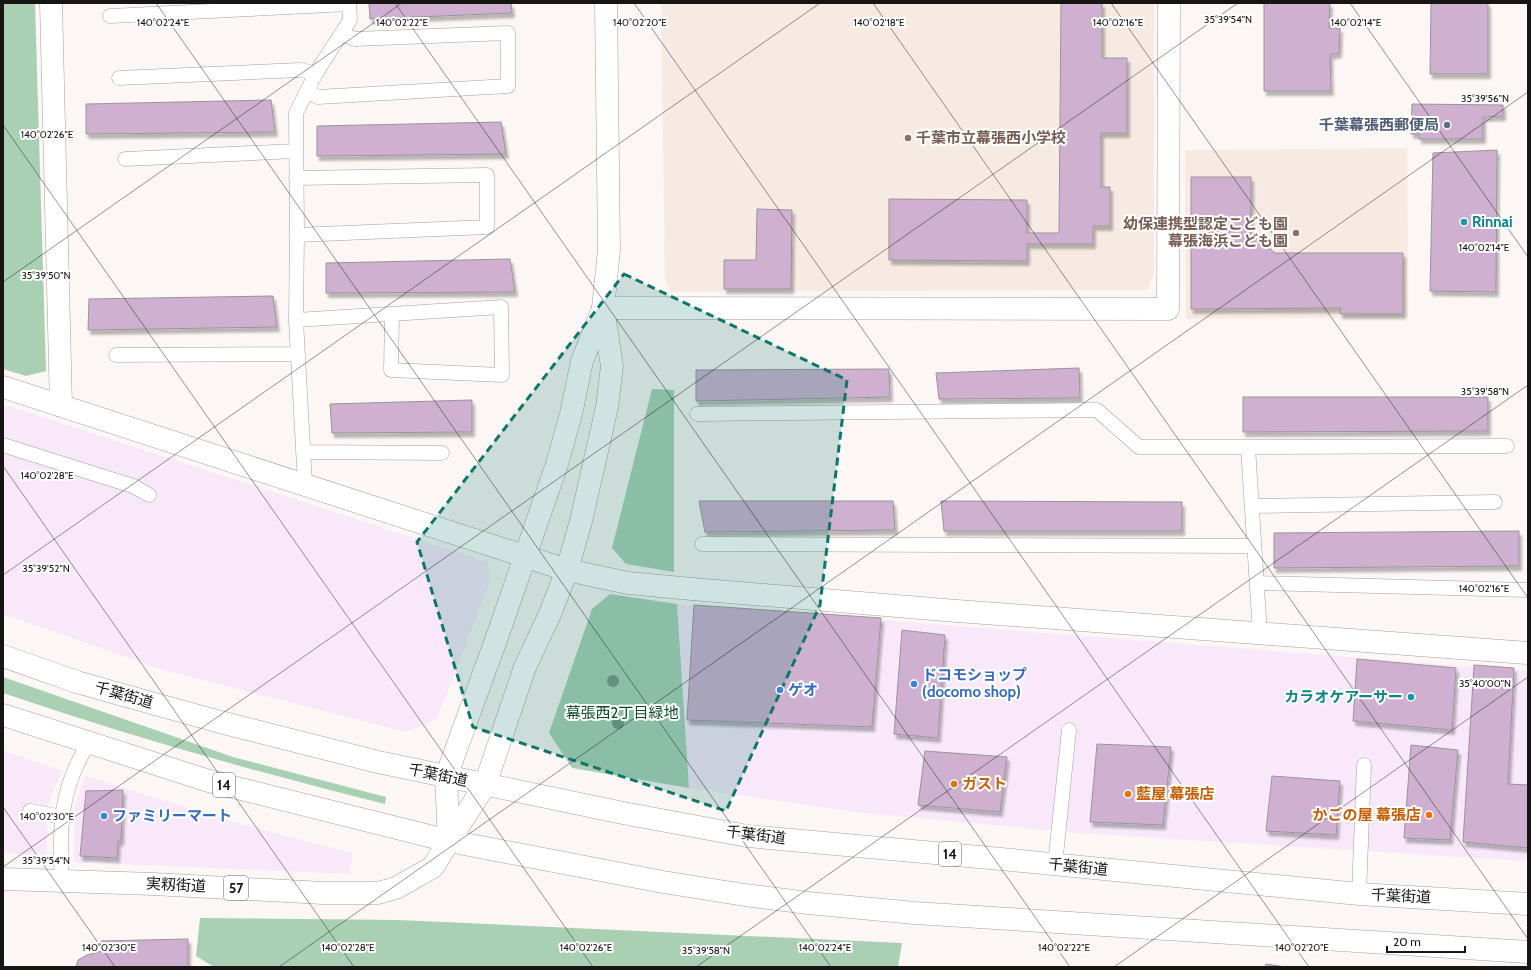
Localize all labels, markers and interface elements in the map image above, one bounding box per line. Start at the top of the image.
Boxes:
text: 35°39'54"N [1204,13,1252,26]
text: 140°02'24"E [137,16,190,29]
text: 140°02'22"E [376,16,429,29]
text: 140°02'20"E [613,16,667,29]
text: 140°02'18"E [854,16,905,29]
text: 140°02'16"E [1093,16,1144,29]
text: 140°02'14"E [1331,16,1382,29]
text: 35°39'56"N [1461,92,1509,105]
place label: 千葉幕張西郵便局 [1319,116,1439,134]
marker: 千葉幕張西郵便局 [1442,120,1452,130]
text: 140°02'26"E [21,128,74,141]
place label: 千葉市立幕張西小学校 [916,129,1066,147]
marker: 千葉市立幕張西小学校 [903,133,913,143]
place label: Rinnai [1472,213,1513,231]
place label: 幼保連携型認定こども園 幕張海浜こども園 [1123,215,1288,250]
marker: Rinnai [1459,217,1469,227]
marker: 幼保連携型認定こども園 幕張海浜こども園 [1291,228,1301,238]
text: 140°02'14"E [1459,241,1510,254]
text: 35°39'50"N [21,269,71,282]
text: 35°39'58"N [1461,385,1509,398]
text: 140°02'28"E [21,469,74,482]
text: 35°39'52"N [22,562,70,575]
text: 140°02'16"E [1459,582,1510,595]
place label: ドコモショップ (docomo shop) [922,666,1027,701]
text: 35°40'00"N [1459,677,1511,690]
street label: 千葉街道 [93,678,155,712]
marker: ドコモショップ (docomo shop) [909,679,919,689]
place label: ゲオ [788,681,818,699]
marker: ゲオ [775,685,785,695]
place label: カラオケアーサー [1284,688,1403,706]
marker: カラオケアーサー [1406,692,1416,702]
park label: 幕張西2丁目緑地 [566,704,678,722]
street label: 千葉街道 [407,760,469,790]
road number: 14 [213,773,235,797]
place label: ガスト [962,775,1007,793]
marker: ガスト [949,779,959,789]
place label: 藍屋 幕張店 [1136,785,1214,803]
marker: 藍屋 幕張店 [1123,789,1133,799]
place label: かごの屋 幕張店 [1313,806,1421,824]
place label: ファミリーマート [112,807,232,825]
text: 140°02'30"E [20,810,74,823]
marker: かごの屋 幕張店 [1424,810,1434,820]
marker: ファミリーマート [99,811,109,821]
street label: 千葉街道 [725,822,787,848]
road number: 14 [939,842,961,866]
text: 35°39'54"N [22,854,70,867]
street label: 千葉街道 [1047,855,1109,879]
street label: 実籾街道 [146,874,206,896]
road number: 57 [224,876,248,900]
street label: 千葉街道 [1371,885,1431,907]
scale bar [1387,928,1465,954]
text: 20 m [1393,934,1421,949]
text: 140°02'30"E [82,941,136,954]
text: 140°02'28"E [322,941,375,954]
text: 140°02'26"E [560,941,613,954]
text: 140°02'24"E [799,941,852,954]
text: 140°02'22"E [1038,941,1091,954]
text: 140°02'20"E [1275,941,1329,954]
text: 35°39'58"N [682,944,730,957]

